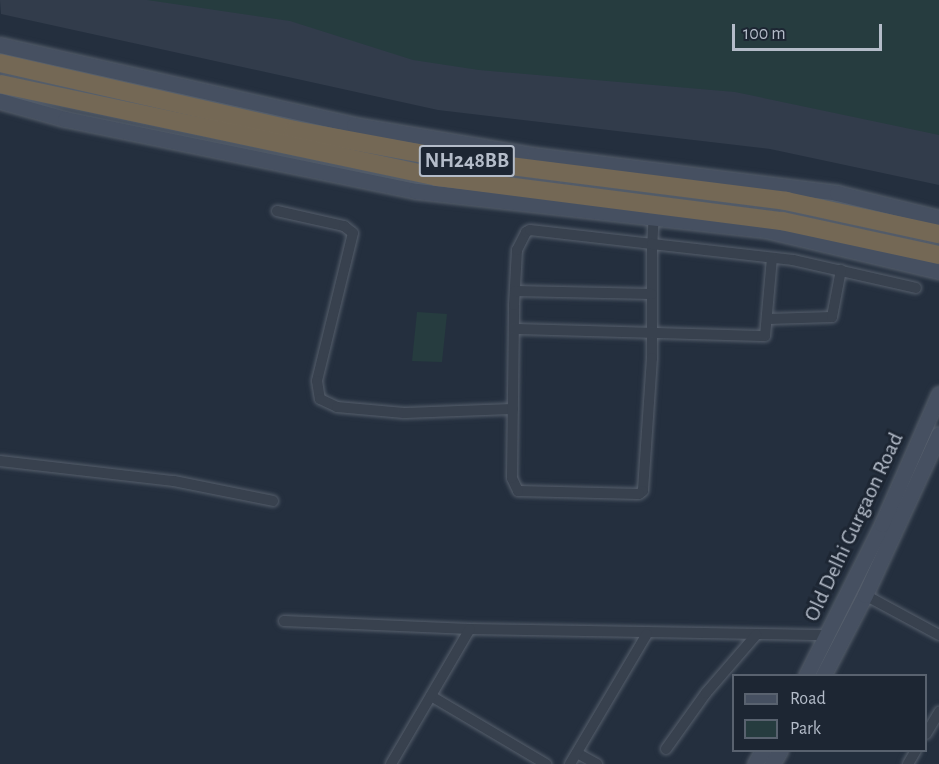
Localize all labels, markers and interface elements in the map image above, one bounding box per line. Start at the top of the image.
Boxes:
scale bar [735,12,885,50]
text: 100 m [743,25,786,43]
road number: NH248BB [418,143,516,179]
street label: Old Delhi Gurgaon Road [799,428,909,626]
legend [732,674,927,752]
text: Road [790,690,826,708]
text: Park [790,720,821,738]

